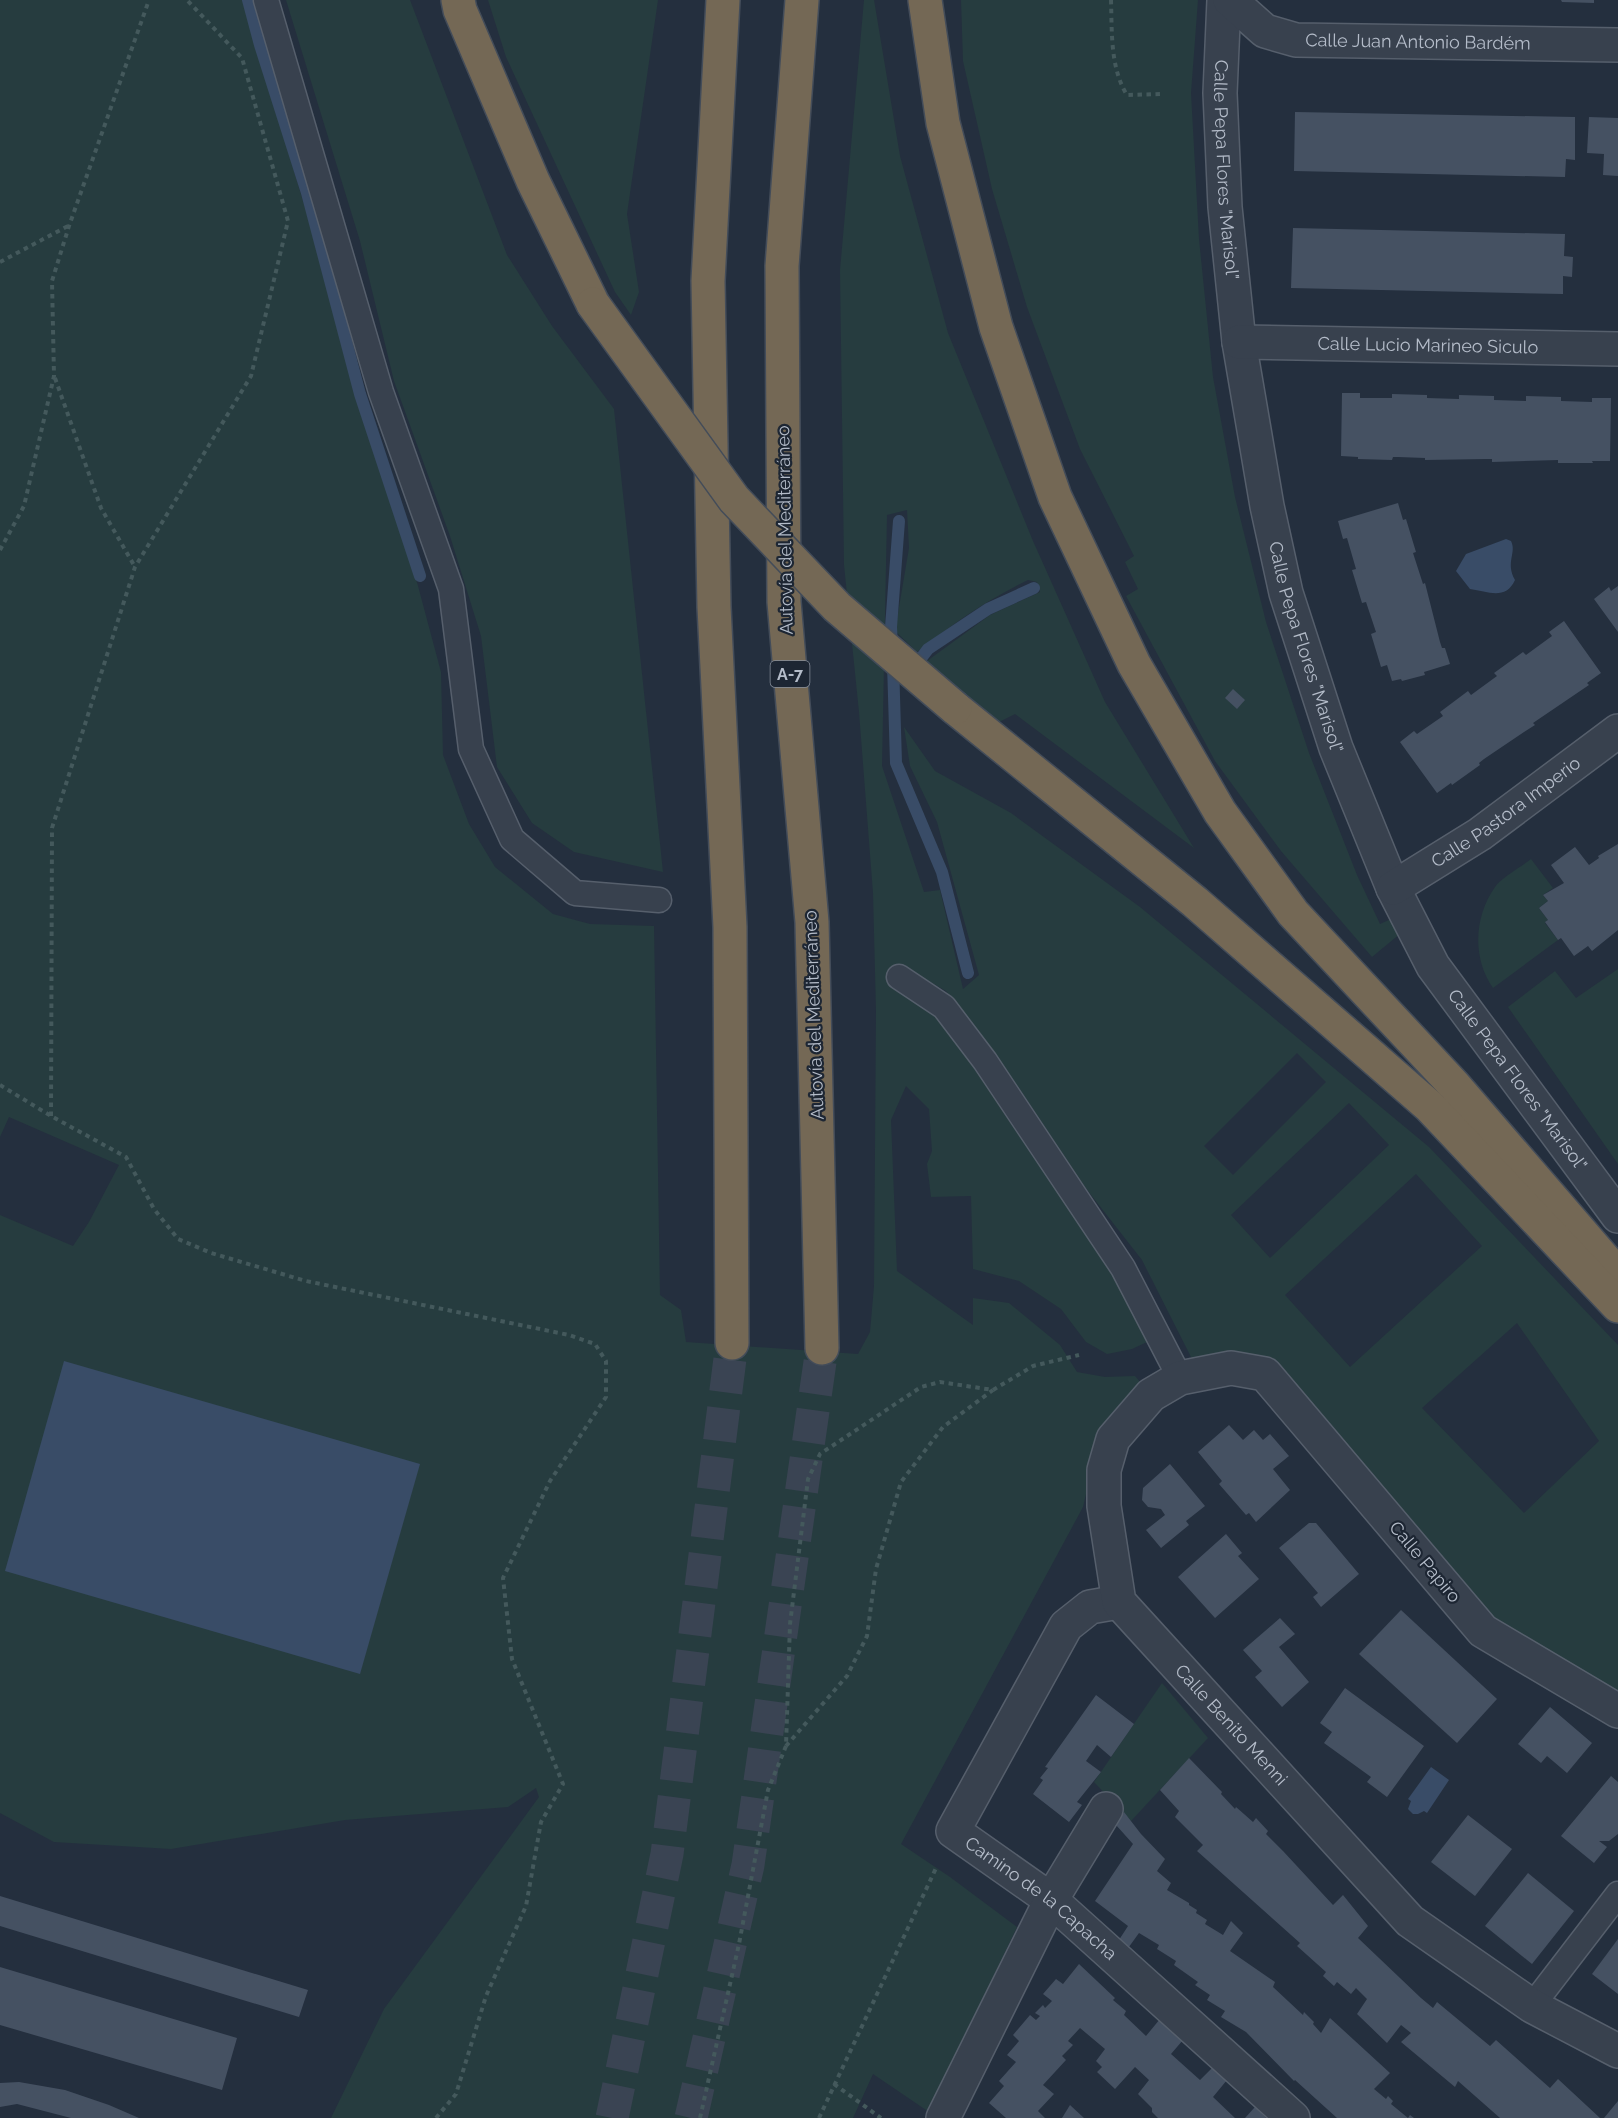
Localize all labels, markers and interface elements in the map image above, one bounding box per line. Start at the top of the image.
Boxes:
street label: Calle Juan Antonio Bardém [1305,29,1531,54]
street label: Calle Pepa Flores "Marisol" [1210,59,1243,281]
street label: Calle Lucio Marineo Siculo [1317,332,1539,358]
street label: Autovía del Mediterráneo [772,425,797,635]
street label: Calle Pepa Flores "Marisol" [1265,539,1348,756]
road number: A-7 [770,661,810,687]
street label: Calle Pastora Imperio [1427,752,1584,872]
street label: Autovía del Mediterráneo [799,910,828,1120]
street label: Calle Pepa Flores "Marisol" [1444,985,1592,1175]
street label: Calle Papiro [1385,1517,1466,1607]
street label: Calle Benito Menni [1171,1660,1292,1789]
street label: Camino de la Capacha [961,1832,1121,1964]

